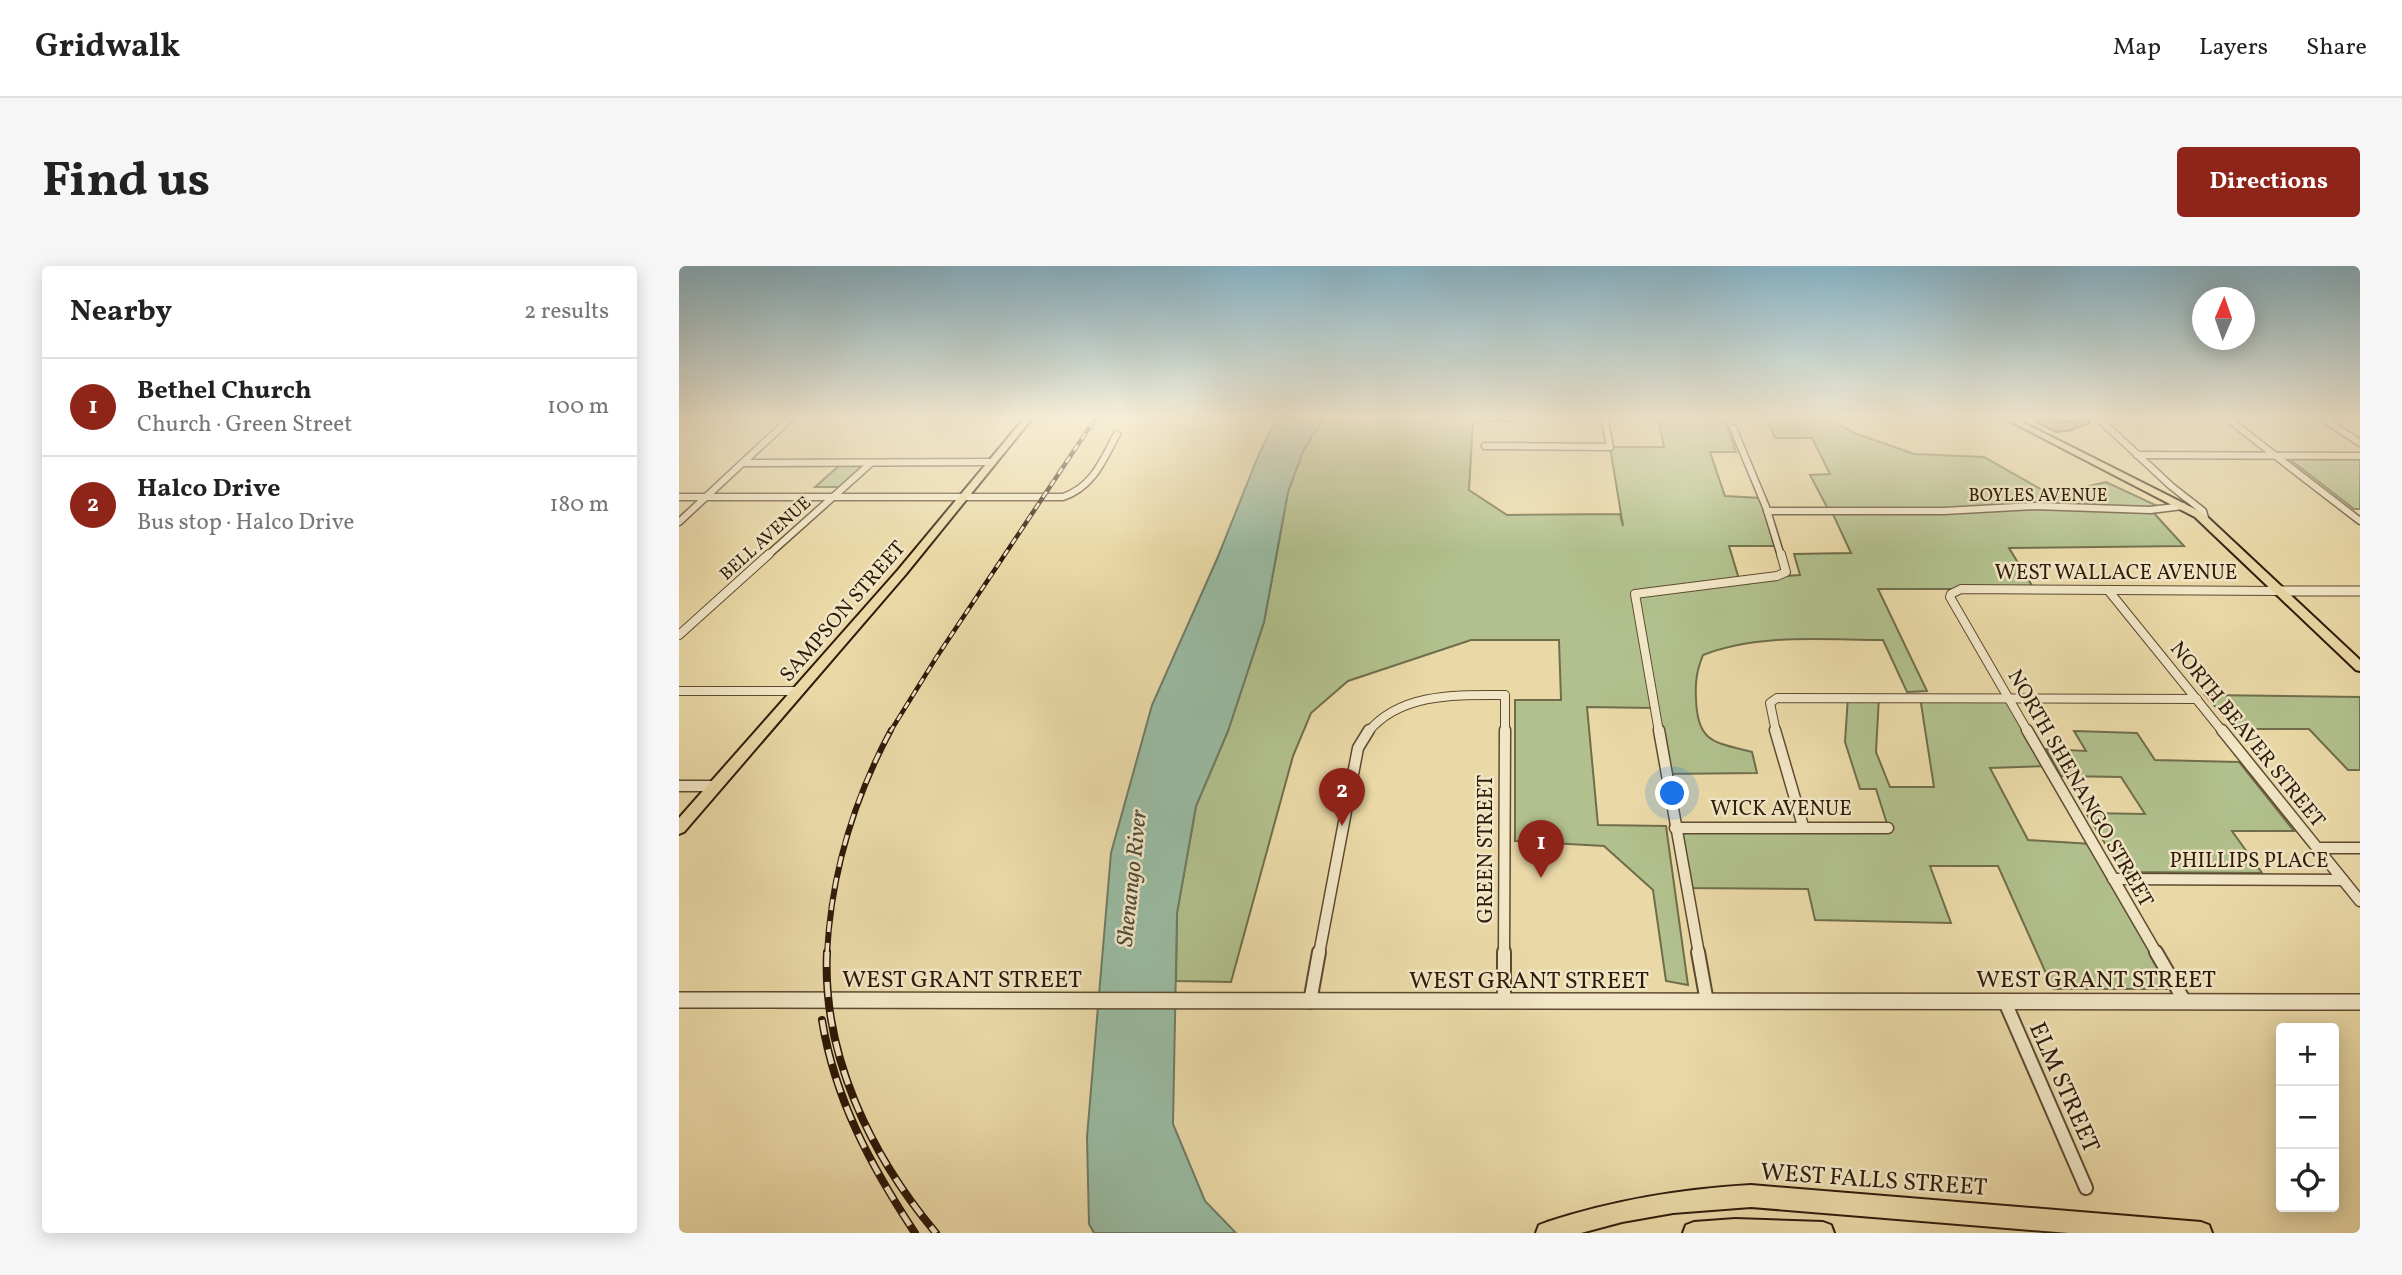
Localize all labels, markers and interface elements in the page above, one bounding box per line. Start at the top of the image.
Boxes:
text: Gridwalk [35,25,180,71]
text: Map [2113,31,2161,65]
text: Layers [2199,31,2268,65]
text: Share [2306,31,2367,65]
button: Directions [2177,147,2360,217]
text: Find us [42,148,210,217]
north arrow [2192,287,2255,350]
text: Nearby [70,291,172,333]
text: 2 results [524,296,609,328]
text: Bethel Church [137,373,312,409]
text: 1 [88,391,98,423]
text: 100 m [547,391,609,423]
text: Church · Green Street [137,409,352,441]
text: Halco Drive [137,471,281,507]
street label: BOYLES AVENUE [1968,484,2108,509]
text: 2 [87,489,99,521]
text: 180 m [550,489,609,521]
street label: BELL AVENUE [715,491,817,587]
text: Bus stop · Halco Drive [137,507,355,539]
street label: SAMPSON STREET [774,535,913,689]
street label: WEST WALLACE AVENUE [1995,559,2237,588]
street label: NORTH BEAVER STREET [2162,636,2331,834]
street label: NORTH SHENANGO STREET [2000,665,2160,913]
pin: 2 [1319,768,1365,826]
street label: GREEN STREET [1472,775,1501,923]
your location [1655,776,1689,810]
street label: WICK AVENUE [1710,795,1852,824]
water label: Shenango River [1110,808,1156,948]
pin: 1 [1518,820,1564,878]
street label: PHILLIPS PLACE [2169,847,2329,876]
street label: WEST GRANT STREET [842,964,1082,998]
street label: WEST GRANT STREET [1976,964,2216,998]
street label: WEST GRANT STREET [1409,965,1649,999]
street label: ELM STREET [2019,1017,2107,1158]
map controls [2276,1023,2339,1212]
button: + [2276,1023,2339,1086]
button: − [2276,1086,2339,1149]
button: locate [2276,1149,2339,1212]
street label: WEST FALLS STREET [1759,1156,1988,1206]

